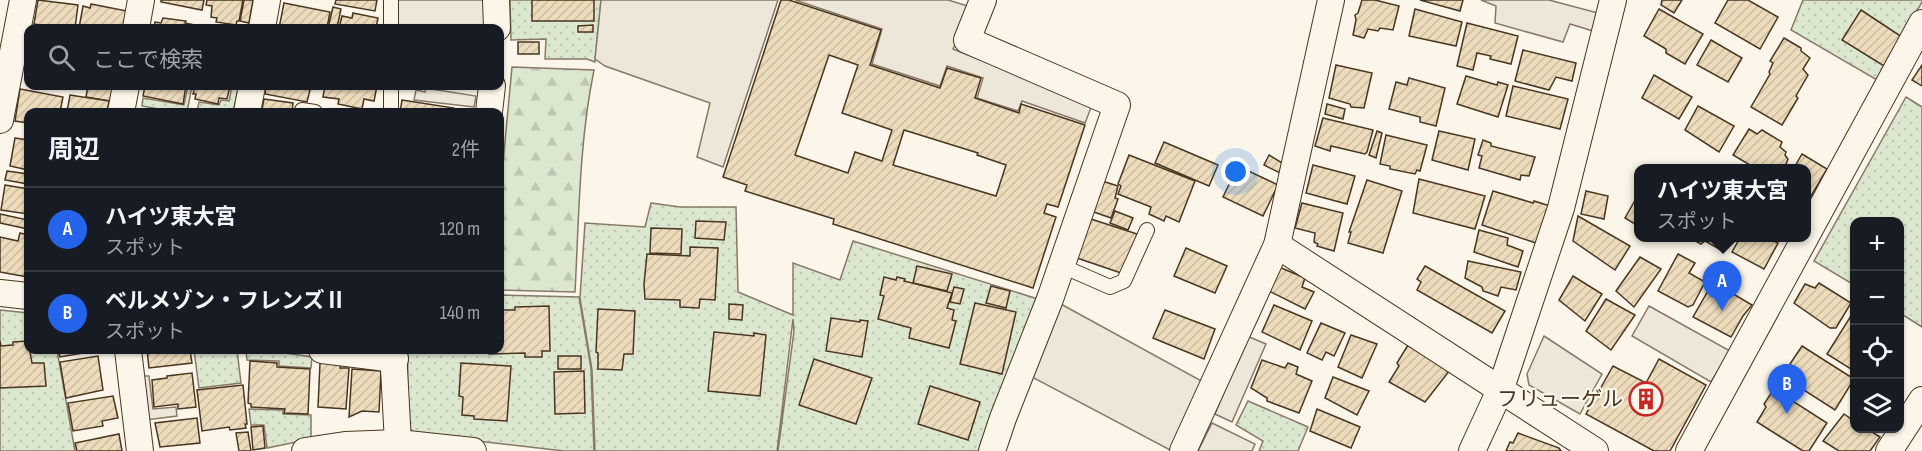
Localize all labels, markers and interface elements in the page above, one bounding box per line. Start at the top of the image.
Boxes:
search box [24,24,504,90]
icon: search [45,41,78,74]
text: ここで検索 [93,47,203,74]
text: 周辺 [48,135,100,166]
text: 2件 [452,138,480,162]
your location [1221,157,1250,186]
popup [1634,164,1811,242]
text: ハイツ東大宮 [1657,178,1788,205]
text: ハイツ東大宮 [105,204,237,231]
text: スポット [1657,210,1737,234]
text: A [63,217,72,241]
text: 120 m [440,217,480,241]
map controls [1850,217,1904,433]
button: + [1850,217,1904,271]
text: スポット [105,236,185,260]
pin: A [1702,262,1742,311]
button: − [1850,271,1904,325]
text: ベルメゾン・フレンズⅡ [105,288,347,315]
text: B [63,301,72,325]
text: 140 m [440,301,480,325]
text: スポット [105,320,185,344]
button: locate [1850,325,1904,379]
pin: B [1768,364,1806,414]
button: layers [1850,379,1904,433]
building icon: フリューゲル [1628,381,1664,417]
place label: フリューゲル [1497,387,1623,412]

